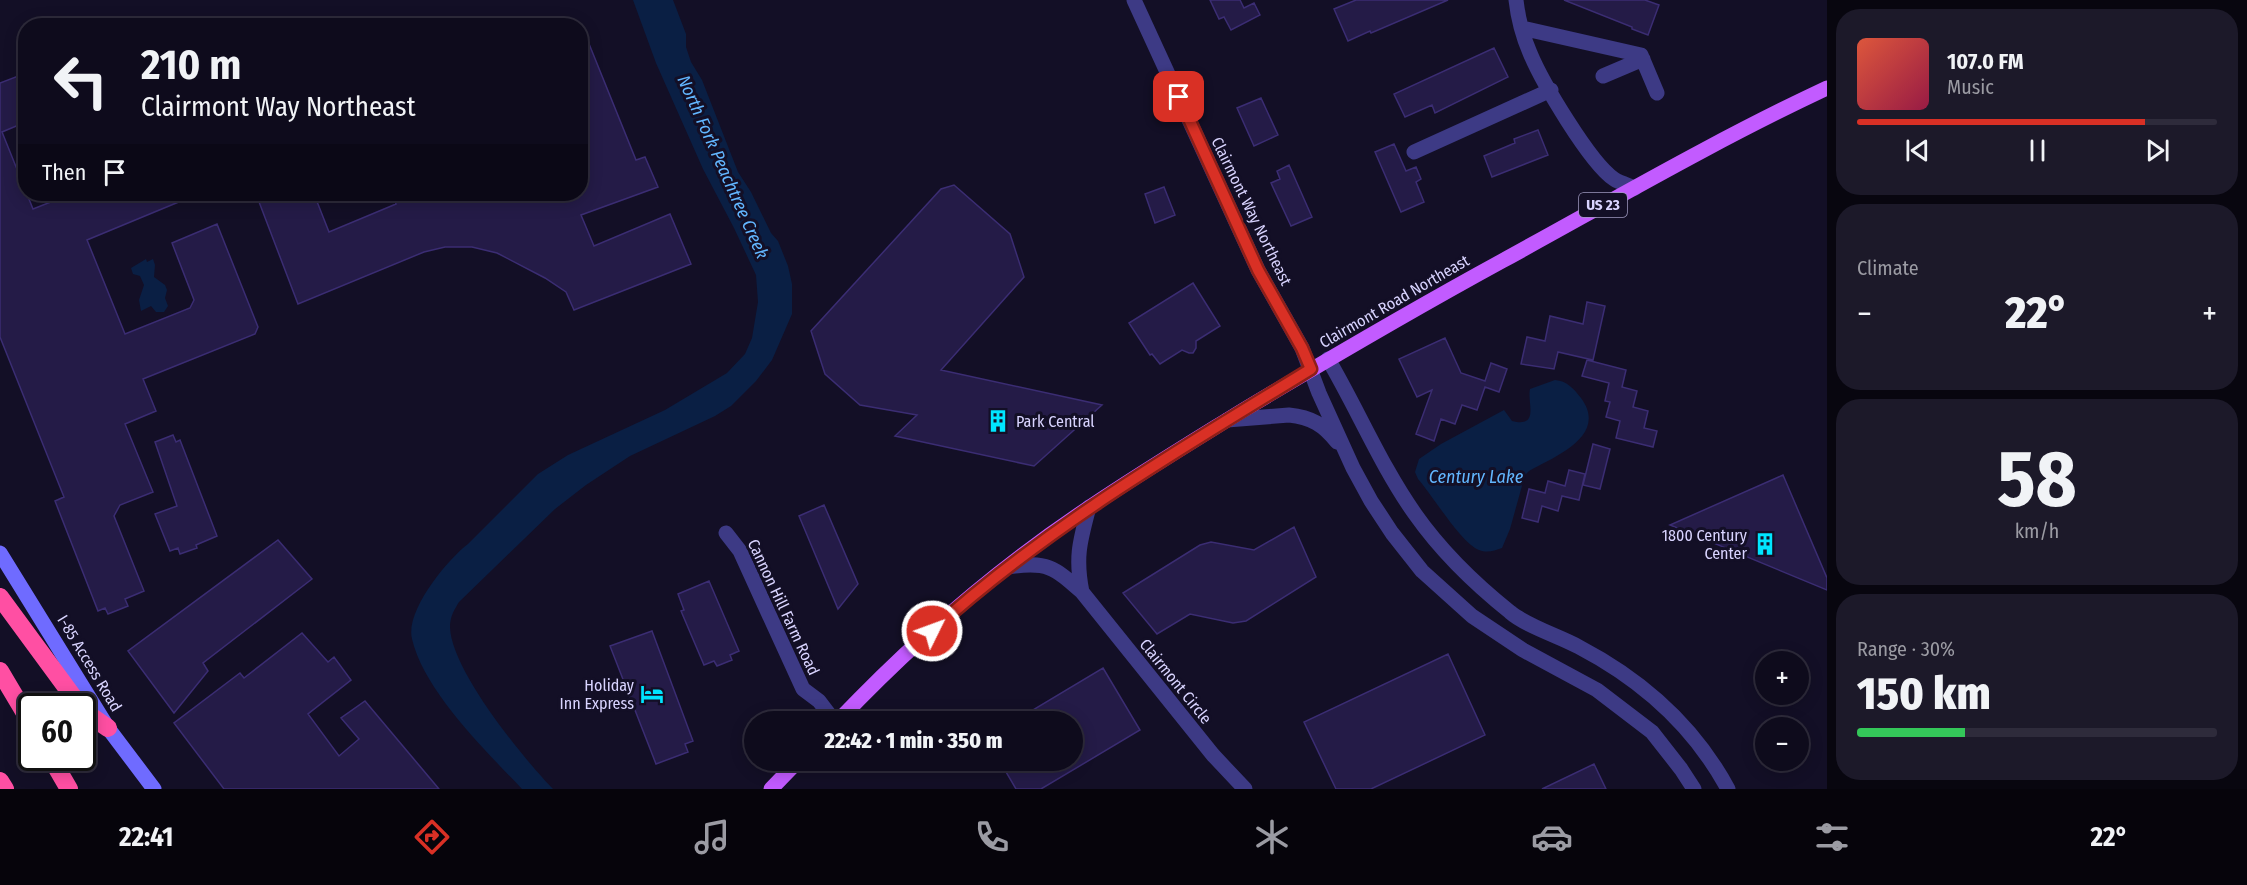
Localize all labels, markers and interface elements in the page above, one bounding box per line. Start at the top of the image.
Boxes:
text: 210 m [141,40,241,90]
icon: left [42,42,120,120]
text: 107.0 FM [1947,48,2024,75]
pin [1153,71,1204,122]
water label: North Fork Peachtree Creek [673,72,773,262]
text: Music [1947,75,1994,99]
icon: arrive [1162,80,1195,113]
text: Clairmont Way Northeast [141,91,415,123]
street label: Clairmont Way Northeast [1207,134,1296,289]
icon: previous [1901,134,1934,167]
icon: pause [2021,134,2054,167]
icon: next [2141,134,2174,167]
icon: arrive [98,156,131,189]
text: Then [42,159,86,186]
road number: US 23 [1579,193,1627,217]
street label: Clairmont Road Northeast [1316,250,1473,352]
text: Climate [1857,256,1919,280]
text: 22° [2005,286,2069,340]
text: − [1857,294,1872,334]
text: + [2202,294,2217,334]
building icon: Park Central [985,408,1011,434]
place label: Park Central [1016,412,1095,431]
text: 58 [1997,433,2077,527]
water label: Century Lake [1429,466,1524,488]
text: km/h [2015,519,2059,543]
place label: 1800 Century Center [1662,526,1748,563]
building icon: 1800 Century Center [1752,531,1778,557]
street label: Cannon Hill Farm Road [744,536,823,678]
position arrow [900,599,964,663]
street label: I-85 Access Road [53,612,126,715]
street label: Clairmont Circle [1136,635,1216,728]
text: Range · 30% [1857,637,1955,661]
map controls [1755,651,1809,771]
button: + [1755,651,1809,705]
text: 150 km [1857,667,1991,721]
place label: Holiday Inn Express [560,676,635,713]
hotel icon: Holiday Inn Express [639,681,665,707]
speed limit sign: 60 [18,693,96,771]
button: − [1755,717,1809,771]
text: 22:42 · 1 min · 350 m [825,727,1002,754]
icon: directions [411,816,453,858]
icon: music [691,816,733,858]
icon: phone [971,816,1013,858]
icon: climate [1251,816,1293,858]
icon: car [1531,816,1573,858]
icon: filters [1811,816,1853,858]
text: 22:41 [119,821,173,853]
text: 22° [2090,821,2128,853]

